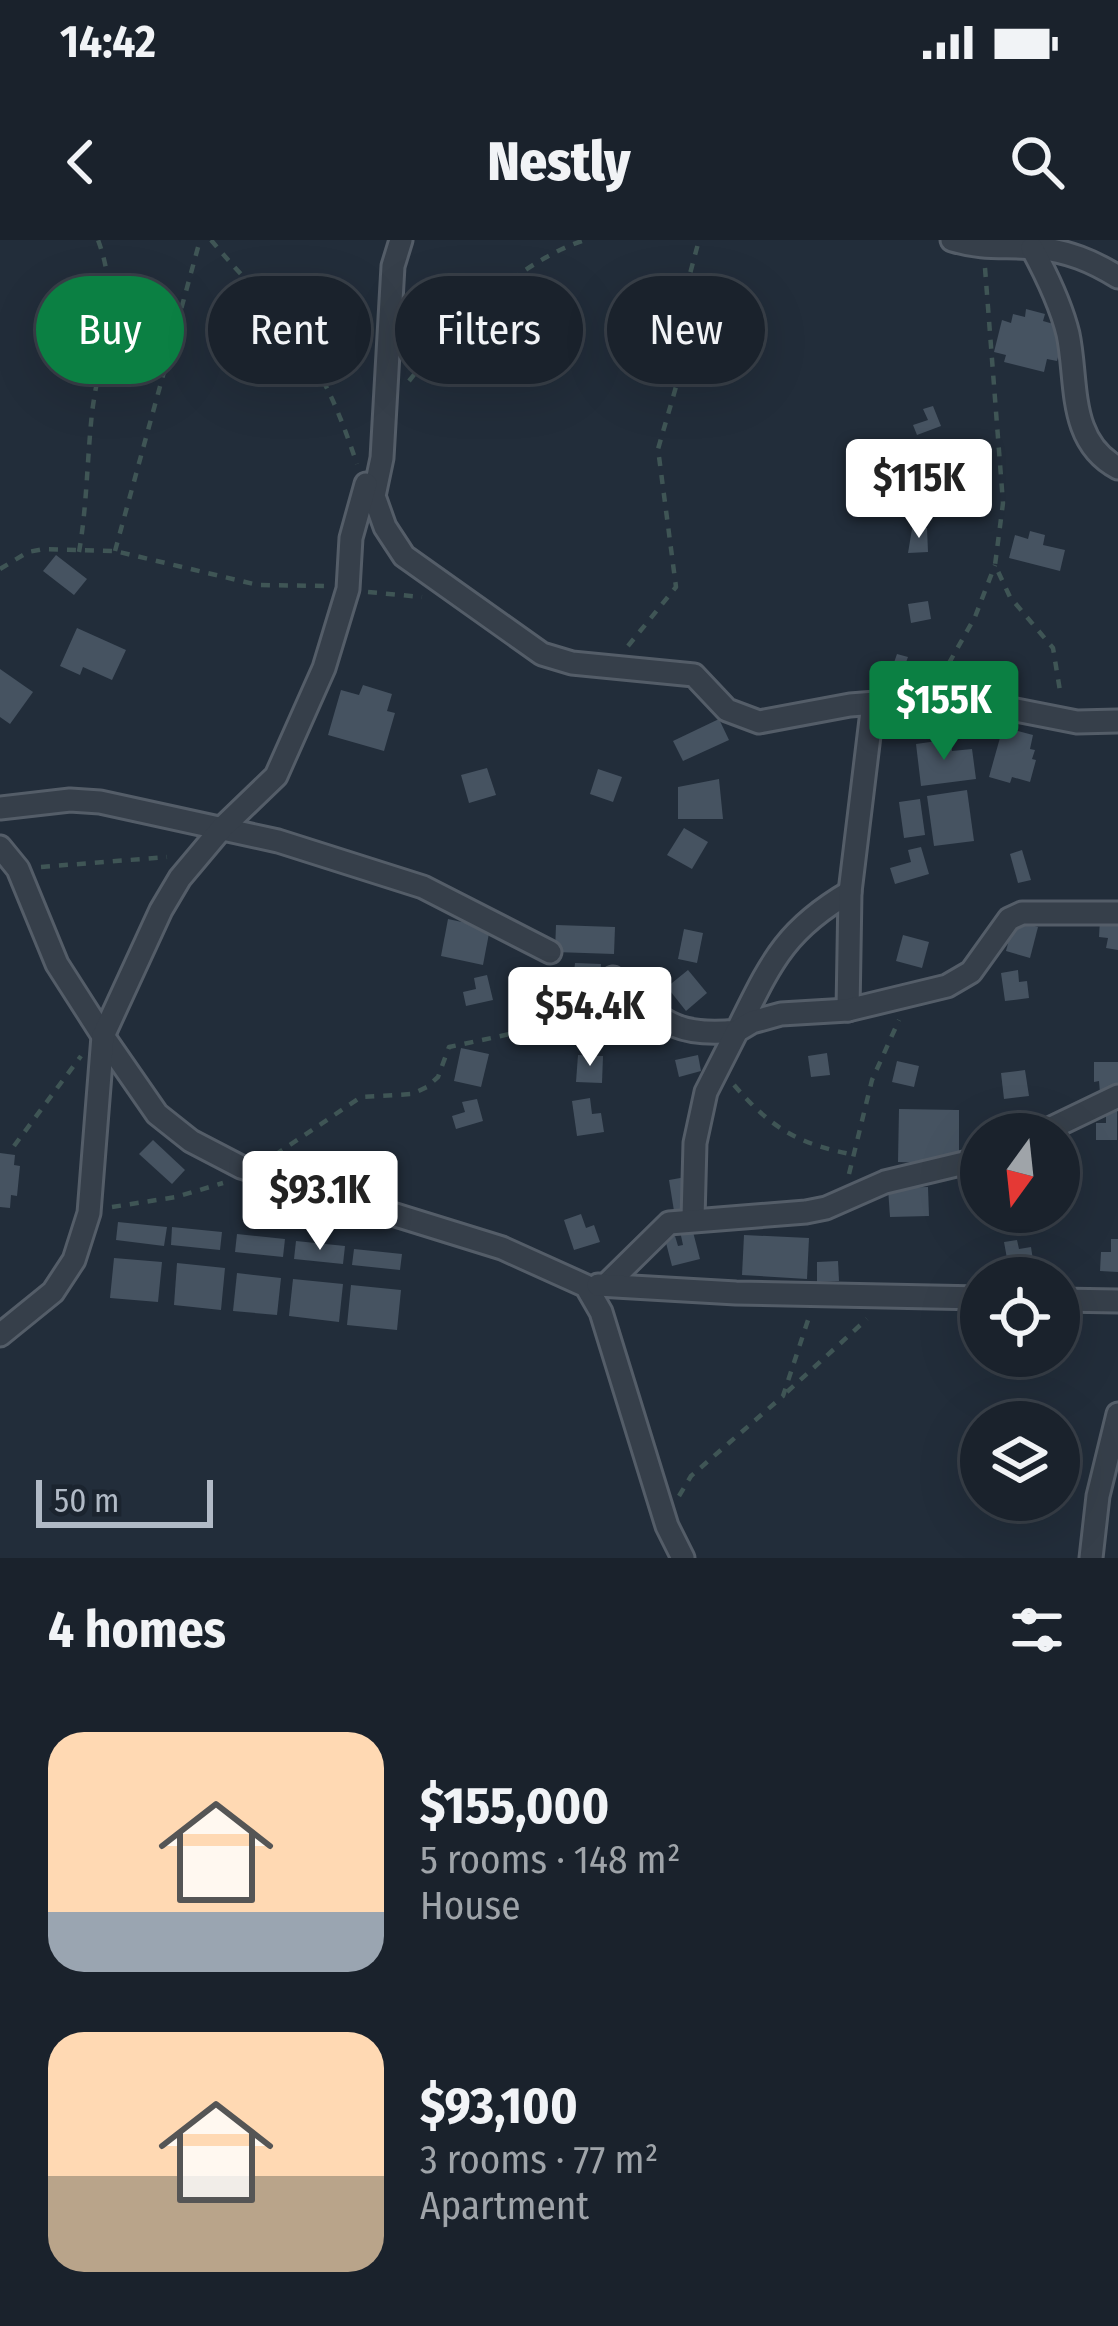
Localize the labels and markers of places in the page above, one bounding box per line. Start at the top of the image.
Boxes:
pin: $115K [835,439,1003,541]
pin: $155K [860,661,1028,763]
pin: $54.4K [492,967,688,1069]
pin: $93.1K [222,1151,418,1253]

